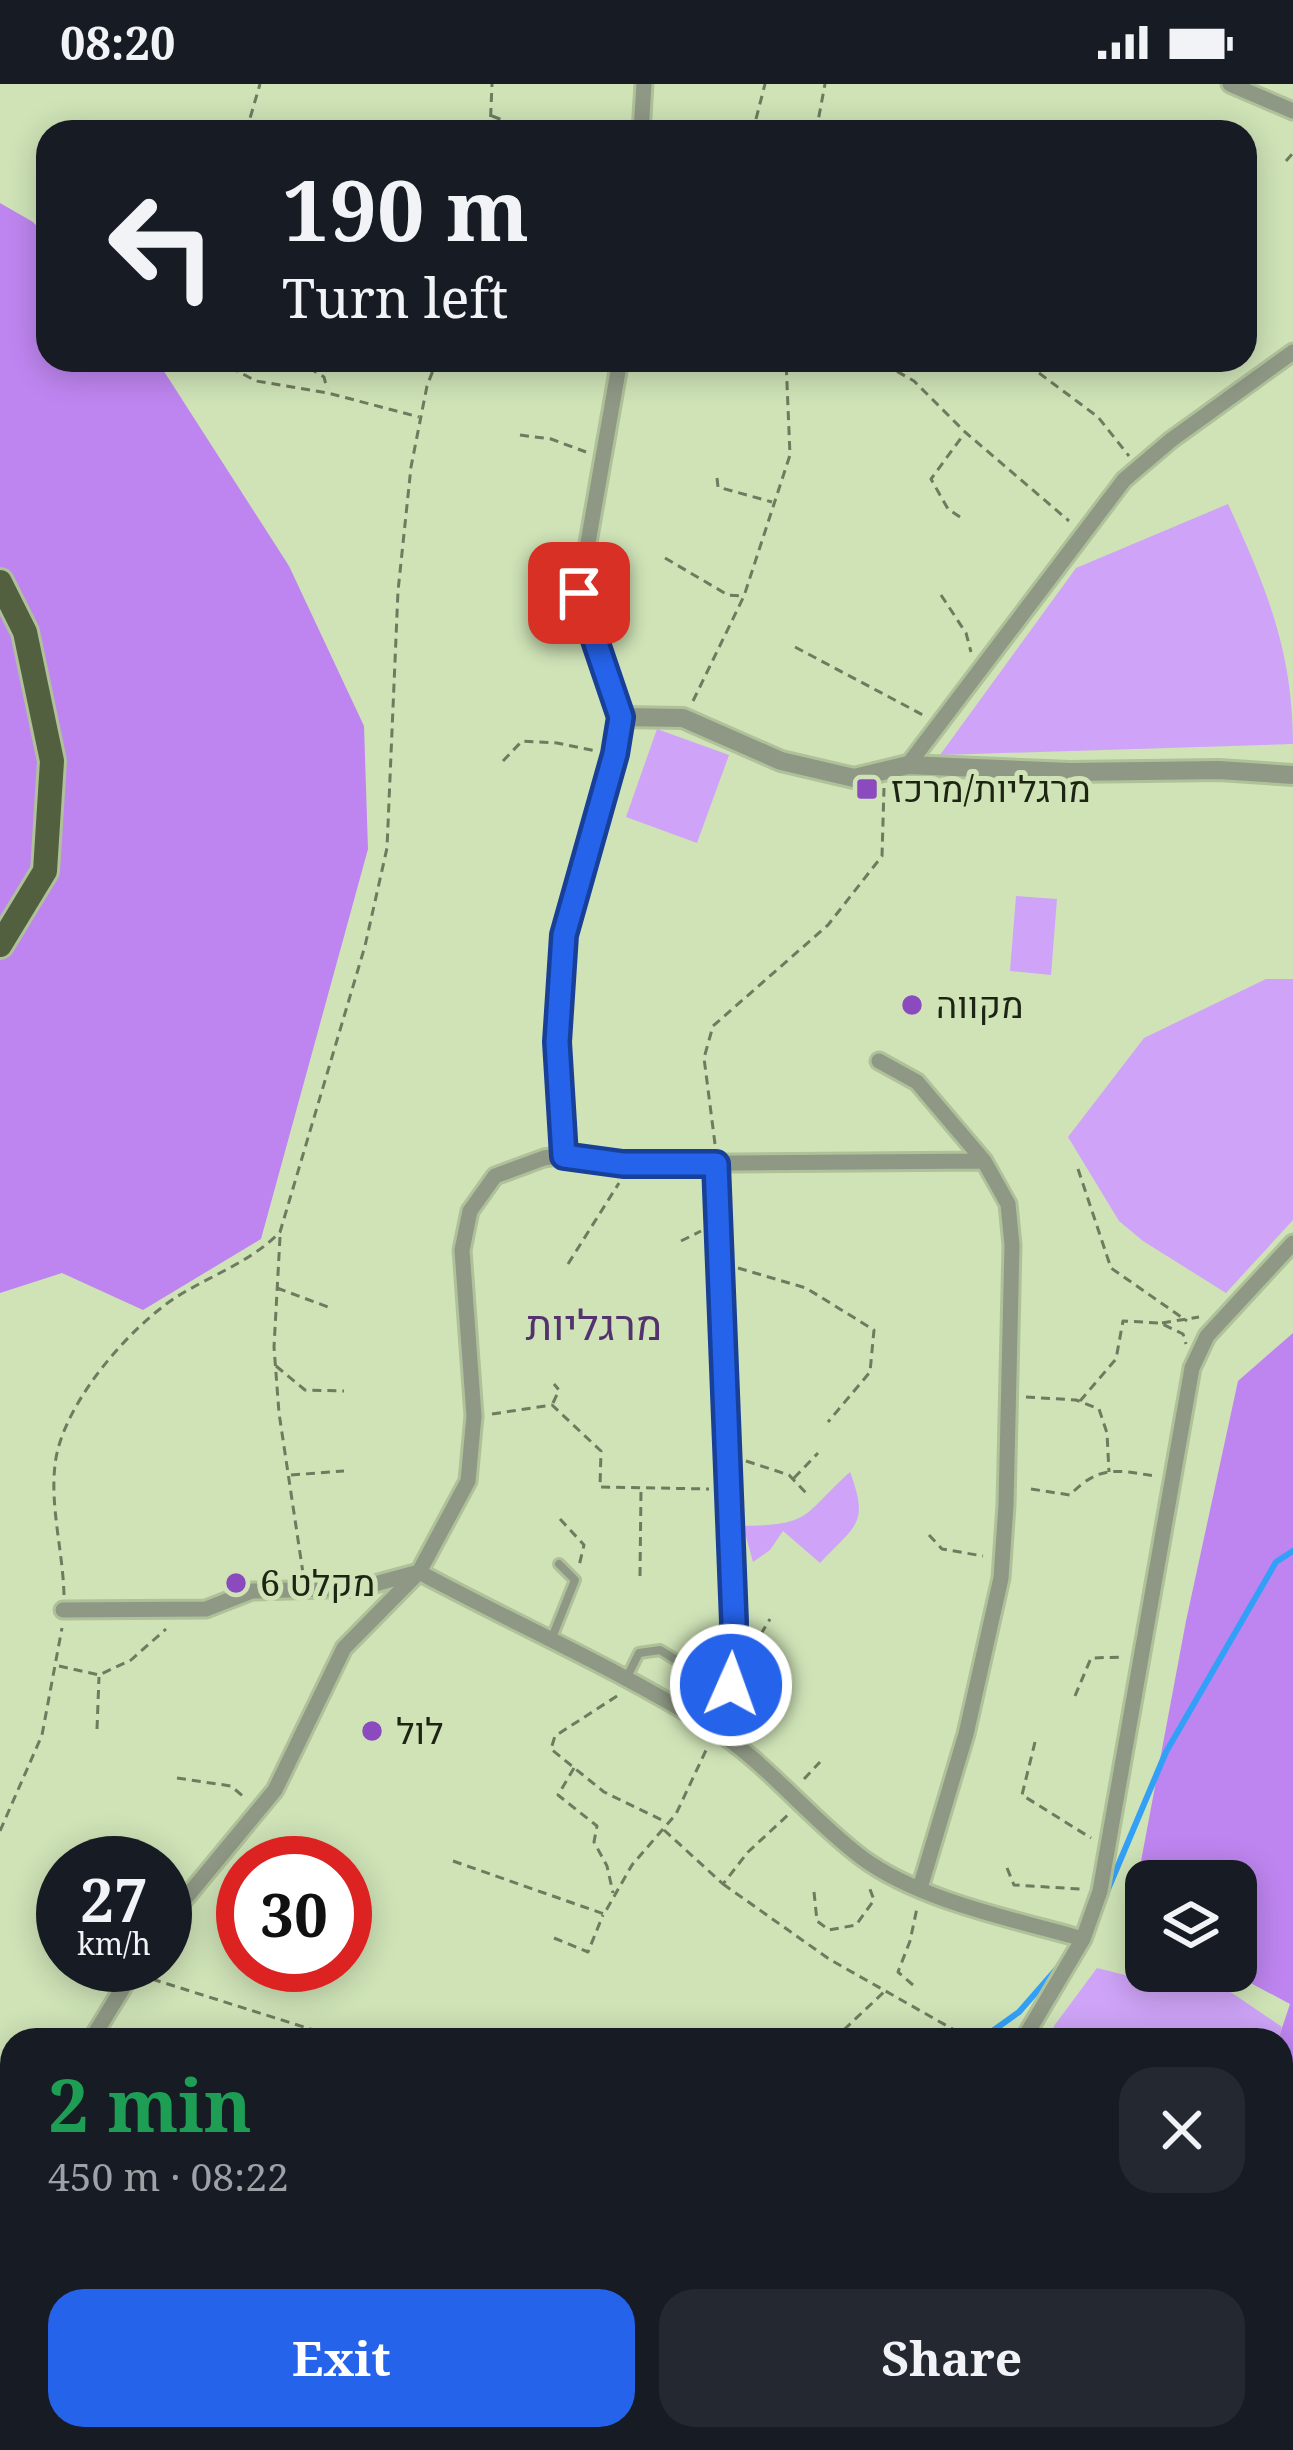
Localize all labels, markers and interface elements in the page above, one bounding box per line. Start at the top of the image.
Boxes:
text: 08:20 [60,12,175,73]
text: 190 m [282,151,529,266]
icon: left [84,168,240,324]
text: Turn left [282,260,508,334]
pin [528,542,630,644]
icon: arrive [546,560,612,626]
place label: מרגליות/מרכז [891,764,1091,813]
marker: מרגליות/מרכז [854,776,880,802]
place label: מקווה [936,980,1024,1029]
marker: מקווה [899,992,925,1018]
district label: מרגליות [526,1295,662,1352]
place label: מקלט 6 [260,1558,375,1607]
marker: מקלט 6 [223,1570,249,1596]
position arrow [668,1622,794,1748]
place label: לול [396,1706,444,1755]
marker: לול [359,1718,385,1744]
speed limit sign: 30 [216,1836,372,1992]
text: 27 [80,1858,148,1940]
map controls [1125,1860,1257,1992]
button: layers [1125,1860,1257,1992]
text: km/h [77,1923,151,1964]
text: 2 min [48,2055,252,2153]
button: close [1119,2067,1245,2193]
text: 450 m · 08:22 [48,2149,289,2202]
button: Exit [48,2289,635,2427]
button: Share [659,2289,1245,2427]

